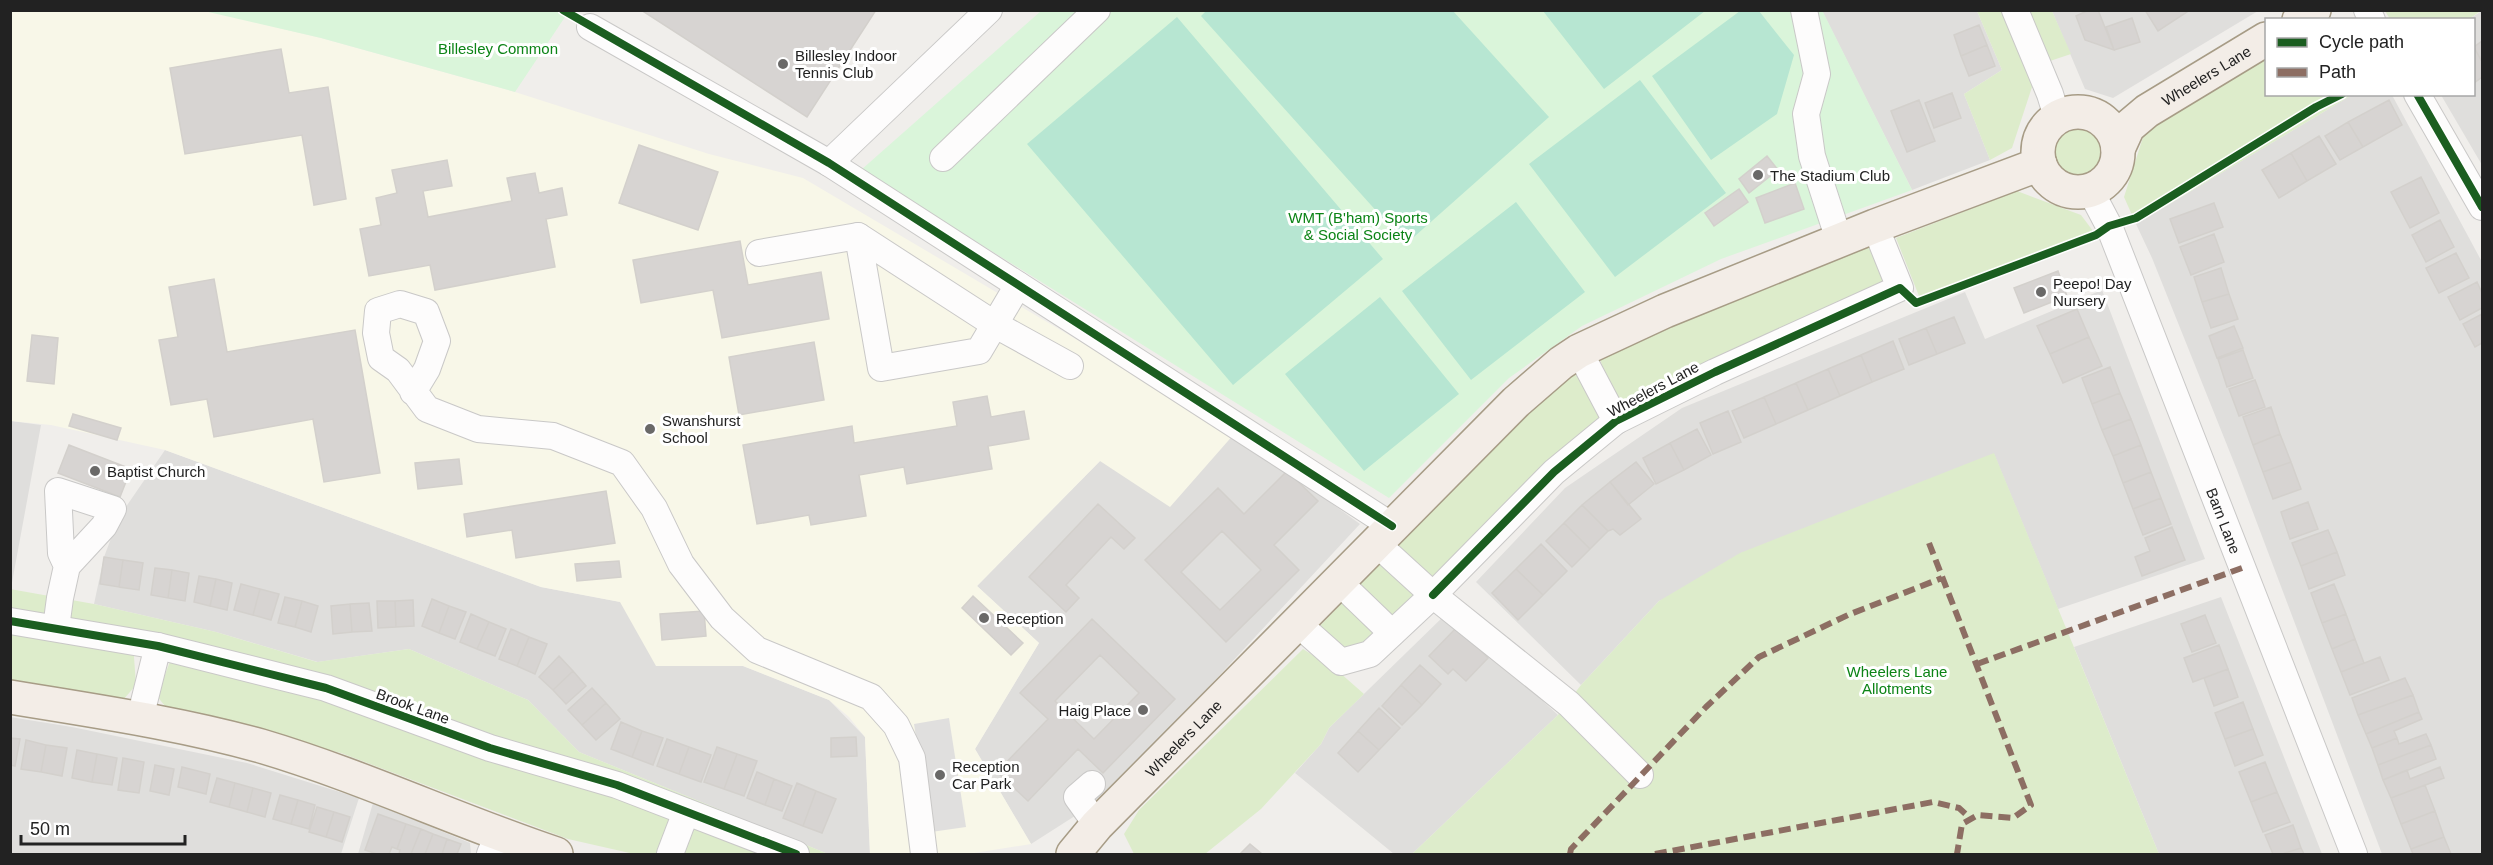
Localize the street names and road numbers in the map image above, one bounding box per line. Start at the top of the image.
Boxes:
street label: Wheelers Lane [2158,42,2254,109]
street label: Wheelers Lane [1604,358,1702,420]
street label: Barn Lane [2203,485,2244,556]
street label: Brook Lane [374,685,452,727]
street label: Wheelers Lane [1142,696,1225,780]

